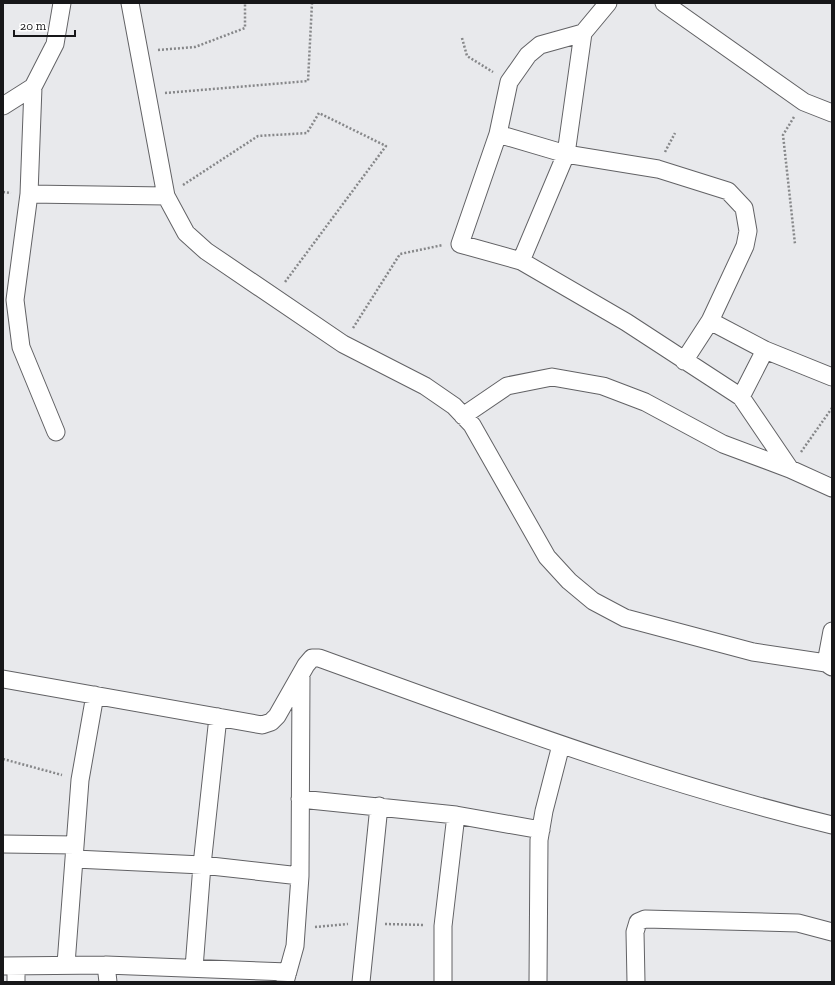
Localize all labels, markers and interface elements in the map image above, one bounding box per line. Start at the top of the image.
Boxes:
scale bar [14,12,75,38]
text: 20 m [20,19,47,33]

